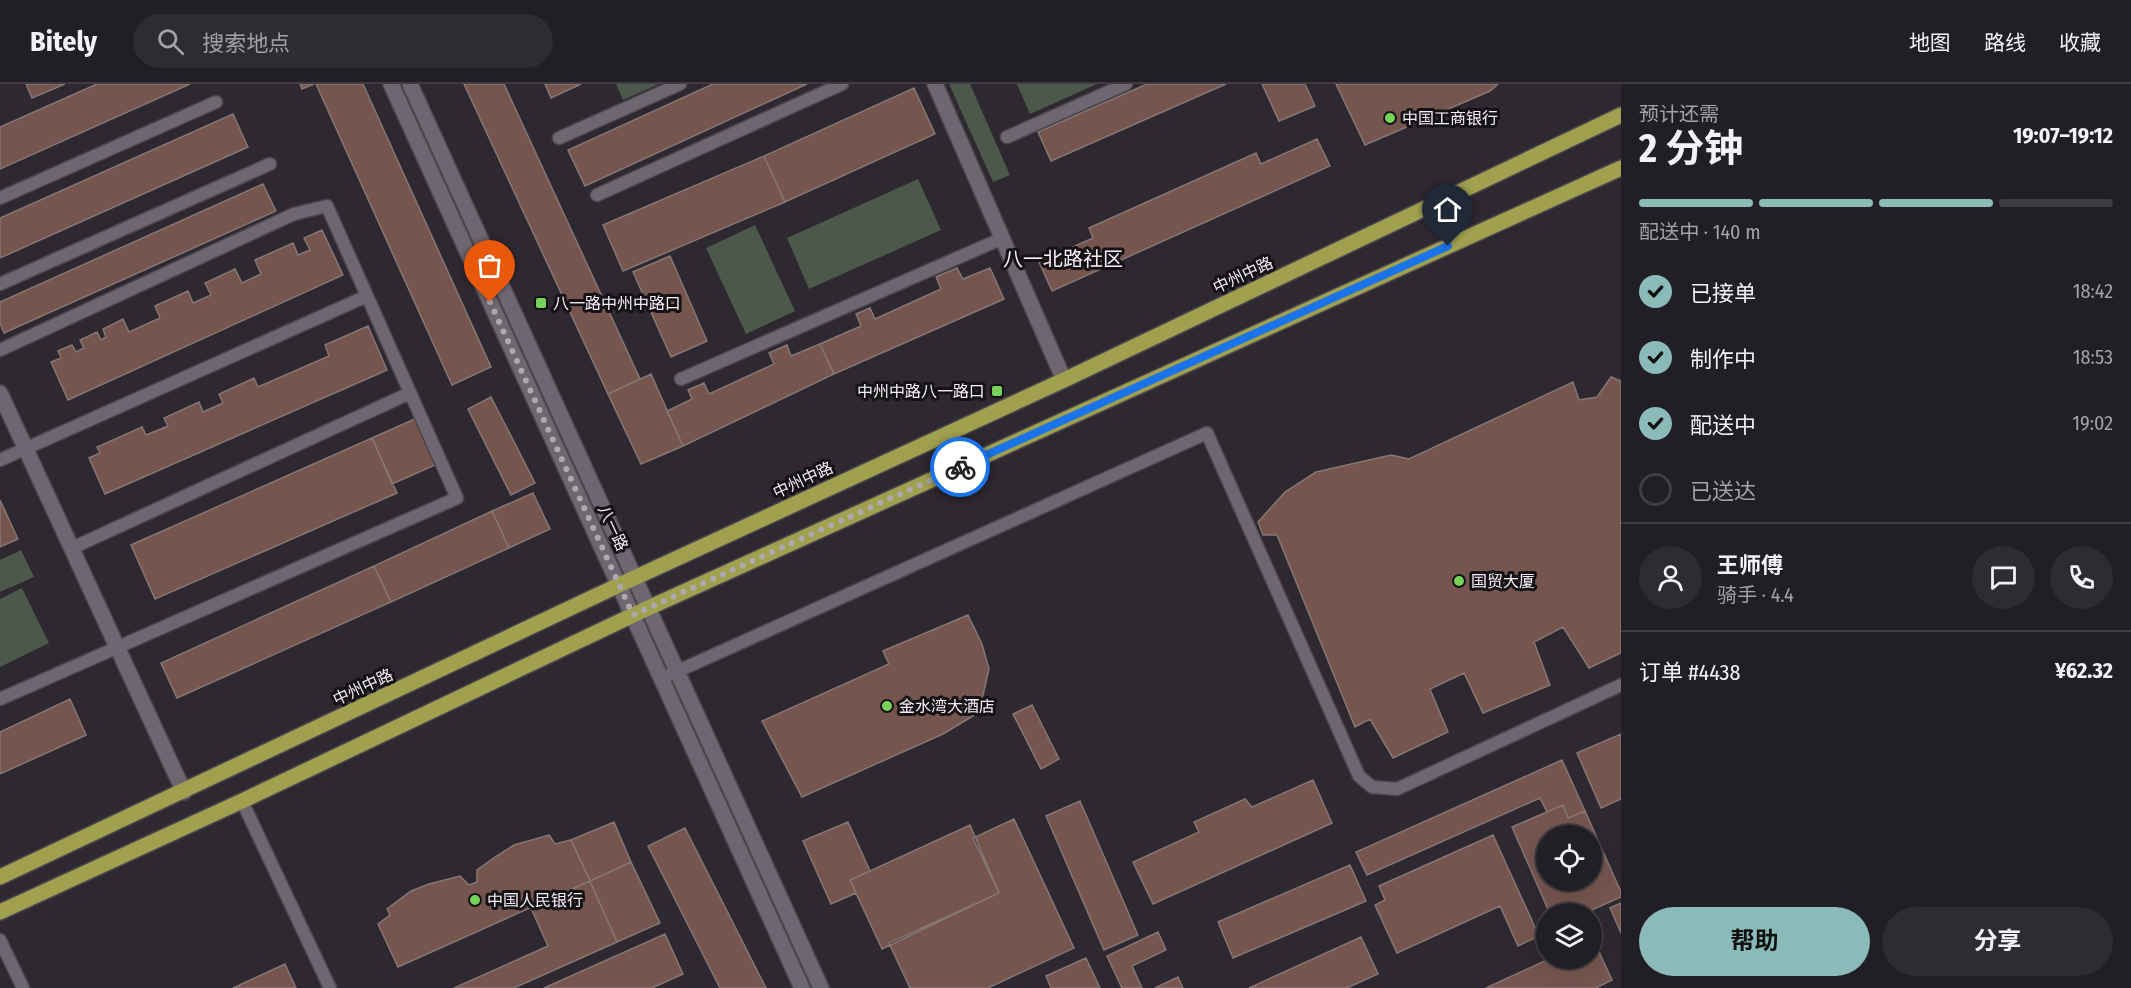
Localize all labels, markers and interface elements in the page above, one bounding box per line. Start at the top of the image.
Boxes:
search box [133,14,553,68]
text: Bitely [30,25,97,58]
icon: search [154,25,187,58]
text: 搜索地点 [202,30,290,57]
text: 地图 [1909,30,1951,56]
text: 路线 [1984,30,2026,56]
text: 收藏 [2059,30,2101,56]
text: 预计还需 [1639,102,1719,126]
place label: 中国工商银行 [1402,109,1498,128]
marker: 中国工商银行 [1383,111,1397,125]
text: 19:07–19:12 [2013,122,2113,149]
text: 2 分钟 [1639,126,1743,172]
pin [1422,184,1473,246]
icon: home [1431,193,1464,226]
text: 配送中 · 140 m [1639,220,1761,244]
pin [464,240,515,302]
district label: 八一北路社区 [1003,247,1123,271]
icon: bag [473,249,506,282]
street label: 中州中路 [1210,253,1276,297]
icon: check [1639,275,1672,308]
text: 18:42 [2073,279,2113,303]
text: 已接单 [1690,280,1756,307]
place label: 八一路中州中路口 [553,294,681,313]
marker: 八一路中州中路口 [534,296,548,310]
icon: check [1639,341,1672,374]
text: 18:53 [2073,345,2113,369]
text: 制作中 [1690,346,1756,373]
place label: 中州中路八一路口 [857,382,985,401]
marker: 中州中路八一路口 [990,384,1004,398]
icon: check [1639,407,1672,440]
text: 19:02 [2072,411,2113,435]
text: 配送中 [1690,412,1756,439]
courier [930,437,990,497]
icon: bike [944,451,977,484]
street label: 中州中路 [770,458,836,502]
text: 已送达 [1690,478,1756,505]
street label: 八一路 [594,502,632,554]
button: person [1639,546,1702,609]
button: chat [1972,546,2035,609]
button: phone [2050,546,2113,609]
text: 王师傅 [1717,552,1783,579]
place label: 国贸大厦 [1471,572,1535,591]
marker: 国贸大厦 [1452,574,1466,588]
text: 骑手 · 4.4 [1717,583,1794,607]
text: ¥62.32 [2055,657,2113,684]
text: 订单 #4438 [1639,659,1740,686]
street label: 中州中路 [330,665,396,709]
place label: 金水湾大酒店 [899,697,995,716]
marker: 金水湾大酒店 [880,699,894,713]
map controls [1536,825,1602,969]
button: locate [1536,825,1602,891]
place label: 中国人民银行 [487,891,583,910]
marker: 中国人民银行 [468,893,482,907]
button: layers [1536,903,1602,969]
button: 帮助 [1639,907,1870,976]
button: 分享 [1882,907,2113,976]

